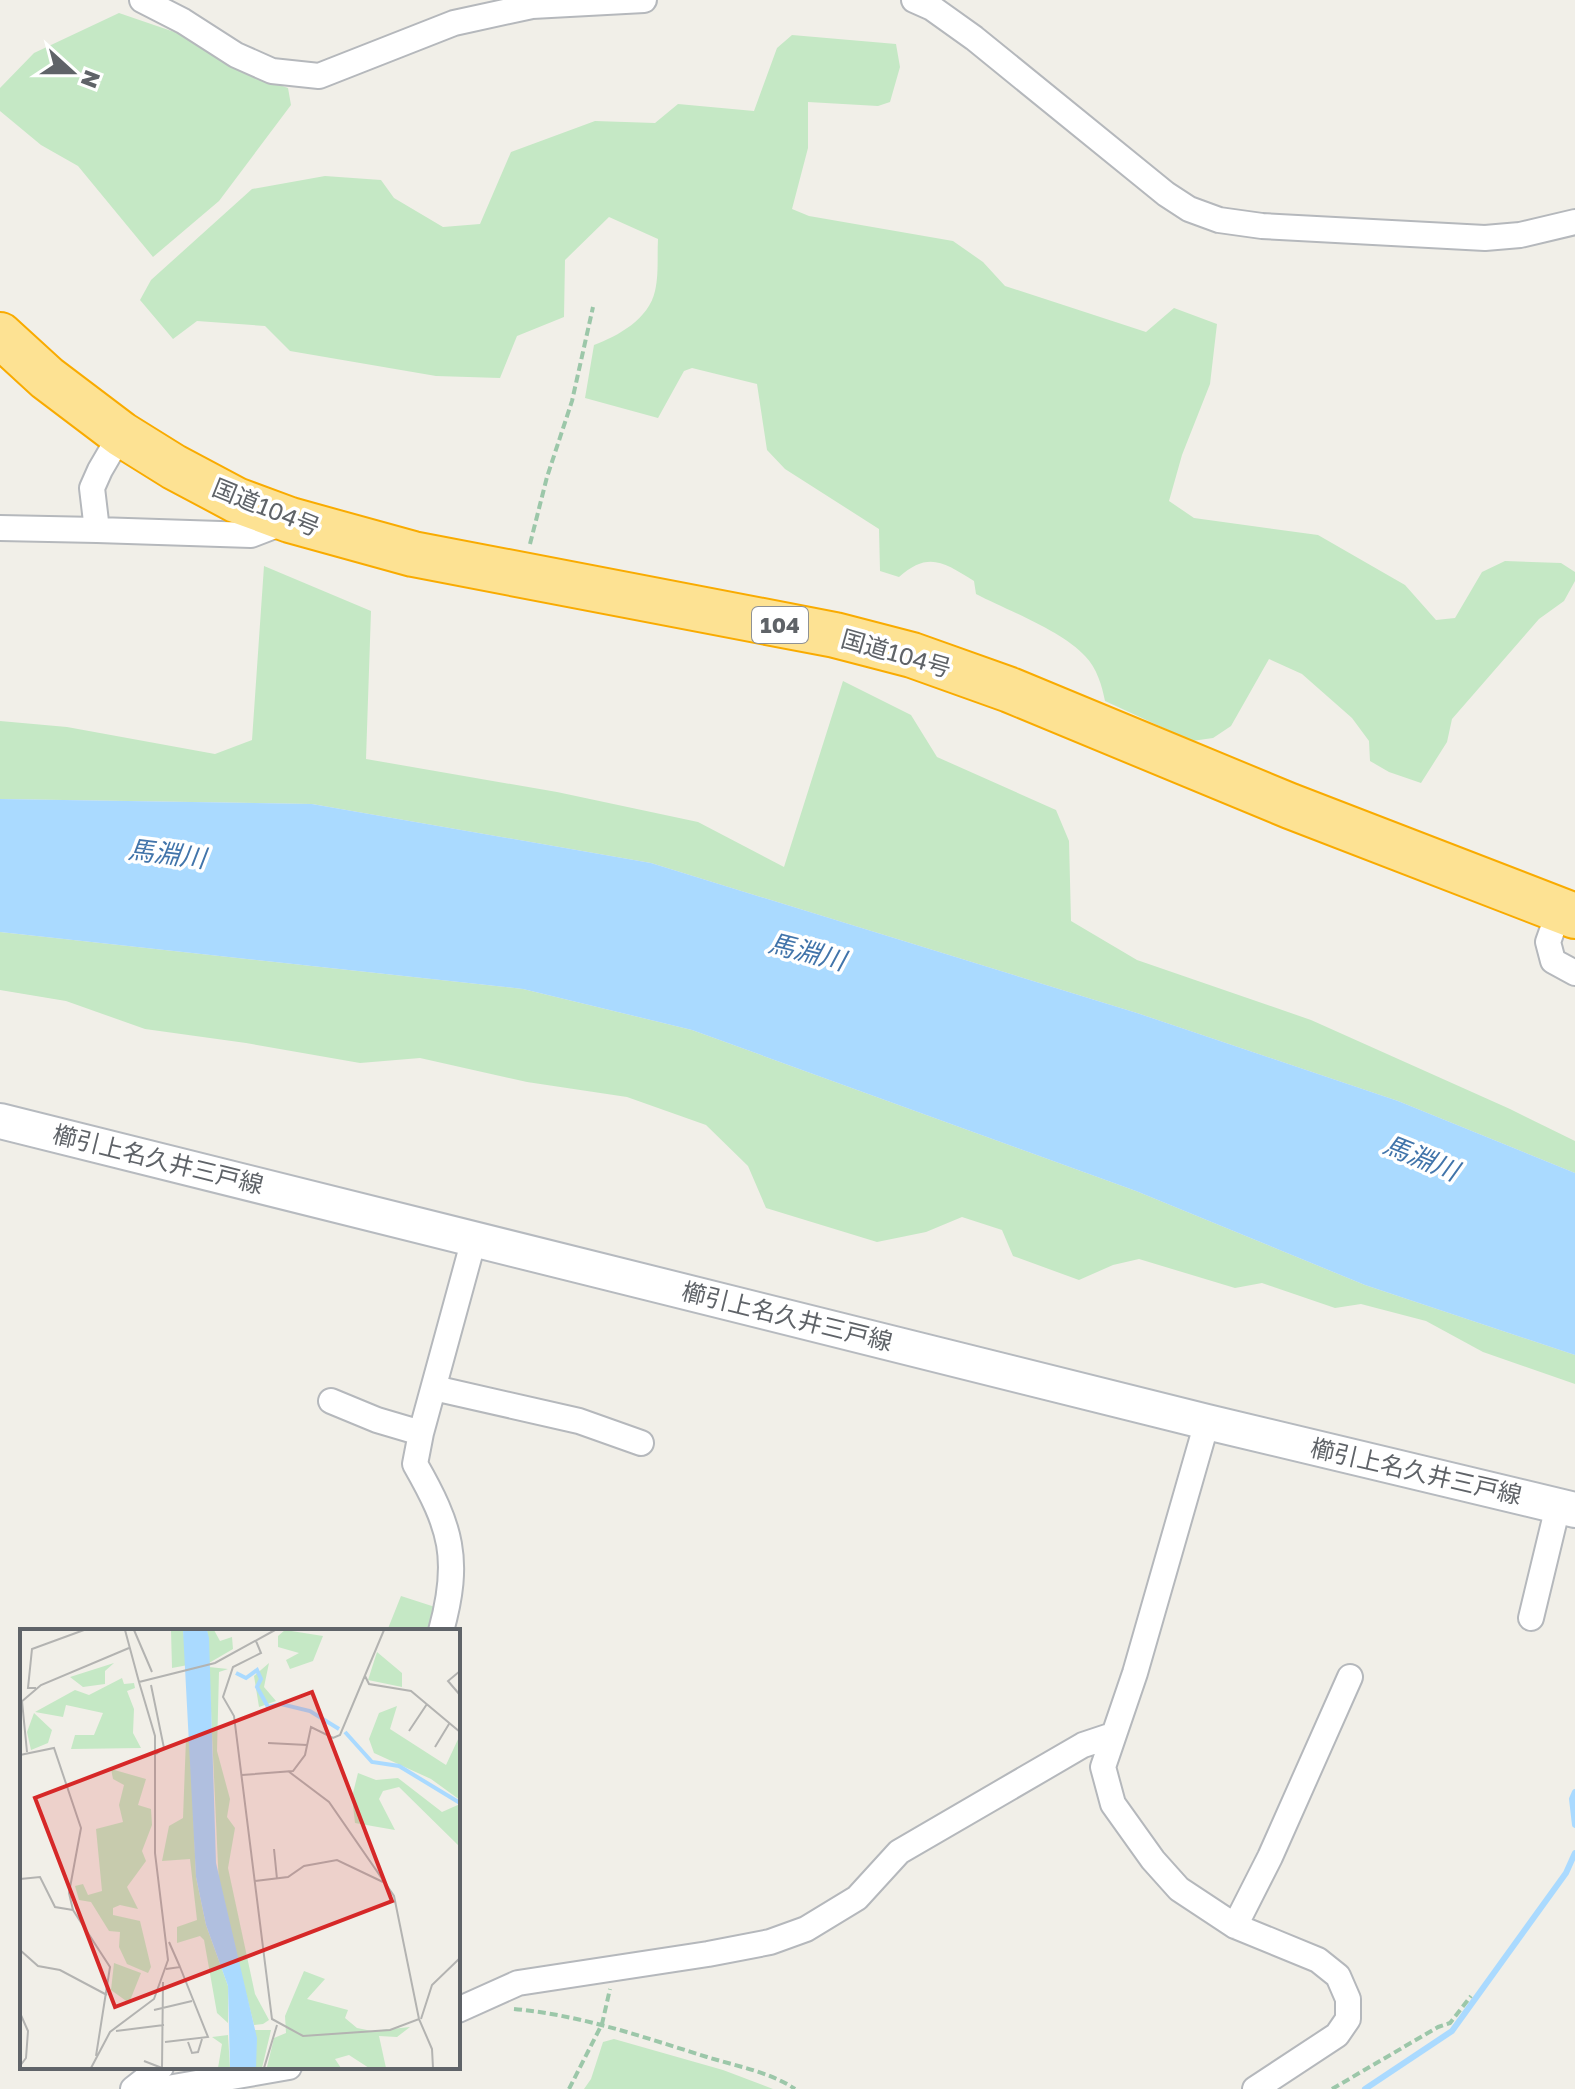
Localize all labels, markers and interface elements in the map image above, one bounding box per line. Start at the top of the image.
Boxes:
north arrow [32,32,112,112]
text: N [76,67,107,92]
street label: 国道104号 [209,472,324,541]
road number: 104 [752,607,808,643]
street label: 国道104号 [838,623,955,682]
water label: 馬淵川 [126,833,211,874]
water label: 馬淵川 [766,927,852,977]
street label: 櫛引上名久井三戸線 [50,1118,267,1199]
water label: 馬淵川 [1379,1129,1466,1188]
street label: 櫛引上名久井三戸線 [679,1275,896,1356]
street label: 櫛引上名久井三戸線 [1308,1432,1525,1509]
inset map [20,1629,460,2069]

